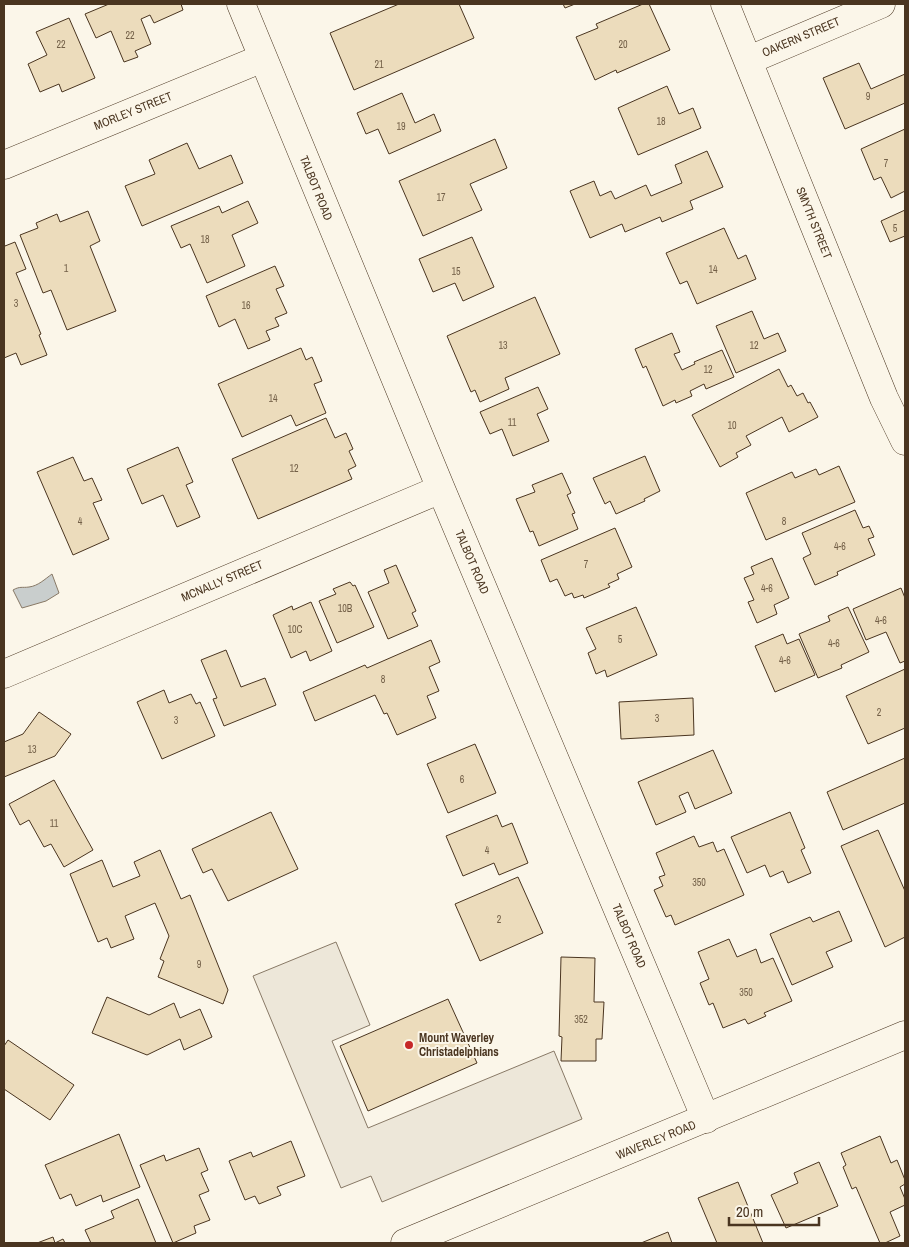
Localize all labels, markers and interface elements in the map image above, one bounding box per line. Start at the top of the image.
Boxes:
street label: OAKERN STREET [760,13,842,61]
house number: 22 [125,29,135,42]
house number: 22 [56,38,66,51]
house number: 20 [618,38,628,51]
house number: 21 [374,58,384,71]
street label: MORLEY STREET [92,88,174,134]
house number: 9 [866,90,871,103]
house number: 18 [656,115,666,128]
house number: 19 [396,120,406,133]
street label: TALBOT ROAD [296,153,336,223]
house number: 7 [884,157,889,170]
street label: SMYTH STREET [792,185,836,261]
house number: 17 [436,191,446,204]
house number: 5 [893,222,898,235]
house number: 18 [200,233,210,246]
house number: 1 [64,262,69,275]
house number: 14 [708,263,718,276]
house number: 15 [451,265,461,278]
house number: 3 [14,297,19,310]
house number: 16 [241,299,251,312]
house number: 13 [498,339,508,352]
house number: 12 [749,339,759,352]
house number: 12 [703,363,713,376]
house number: 14 [268,392,278,405]
house number: 11 [508,416,517,429]
house number: 10 [727,419,737,432]
house number: 12 [289,462,299,475]
house number: 4 [78,515,83,528]
house number: 8 [782,515,787,528]
street label: TALBOT ROAD [451,527,493,597]
house number: 4-6 [834,540,846,553]
street label: MCNALLY STREET [179,557,265,605]
house number: 7 [584,558,589,571]
house number: 4-6 [761,582,773,595]
house number: 10B [338,602,353,615]
house number: 4-6 [875,614,887,627]
house number: 10C [287,623,303,636]
house number: 5 [618,633,623,646]
house number: 4-6 [828,637,840,650]
house number: 4-6 [779,654,791,667]
house number: 8 [381,673,386,686]
house number: 2 [877,706,882,719]
house number: 3 [655,712,660,725]
house number: 3 [174,714,179,727]
house number: 13 [27,743,37,756]
house number: 6 [460,773,465,786]
house number: 11 [50,817,59,830]
house number: 4 [485,844,490,857]
house number: 350 [692,876,706,889]
street label: TALBOT ROAD [608,901,650,971]
house number: 2 [497,913,502,926]
house number: 9 [197,958,202,971]
house number: 350 [739,986,753,999]
house number: 352 [574,1013,588,1026]
place label: Mount Waverley Christadelphians [419,1030,499,1060]
marker: Mount Waverley Christadelphians [403,1039,415,1051]
street label: WAVERLEY ROAD [614,1117,698,1163]
scale bar [729,1194,819,1226]
text: 20 m [736,1201,763,1222]

